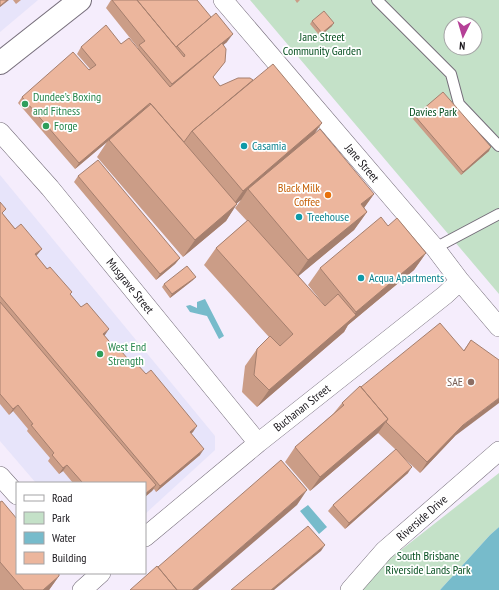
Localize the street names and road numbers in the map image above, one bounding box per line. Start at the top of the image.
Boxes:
street label: Jane Street [341,140,383,185]
street label: Musgrave Street [103,255,158,317]
street label: Buchanan Street [270,380,334,434]
street label: Riverside Drive [393,491,450,544]

